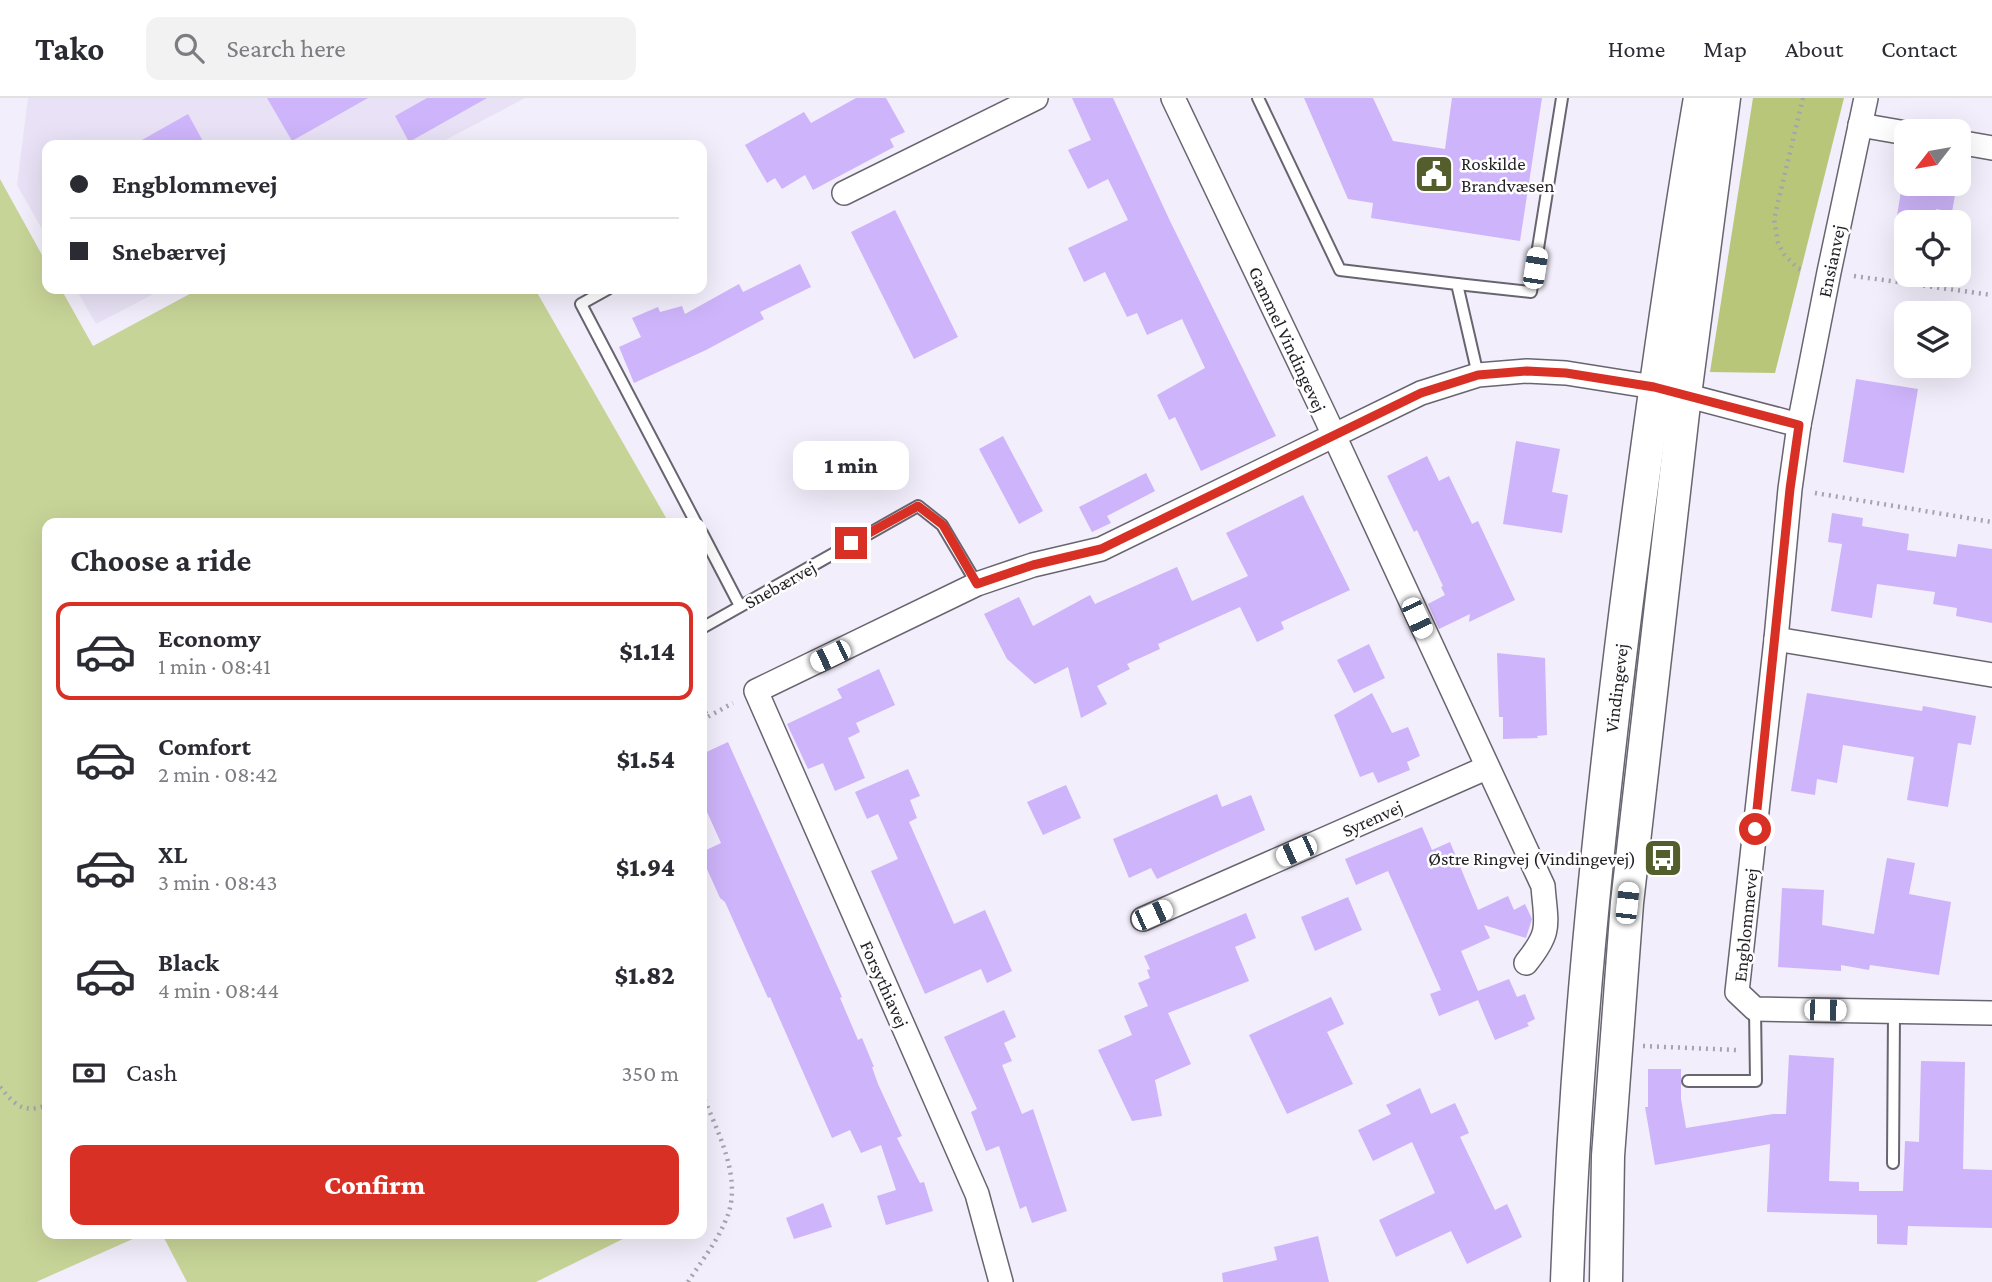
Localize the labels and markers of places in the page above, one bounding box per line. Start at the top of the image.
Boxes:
public building icon: Roskilde Brandvæsen [1413,153,1455,195]
place label: Roskilde Brandvæsen [1461,153,1554,196]
bus stop icon: Østre Ringvej (Vindingevej) [1642,837,1684,879]
place label: Østre Ringvej (Vindingevej) [1428,848,1636,870]

